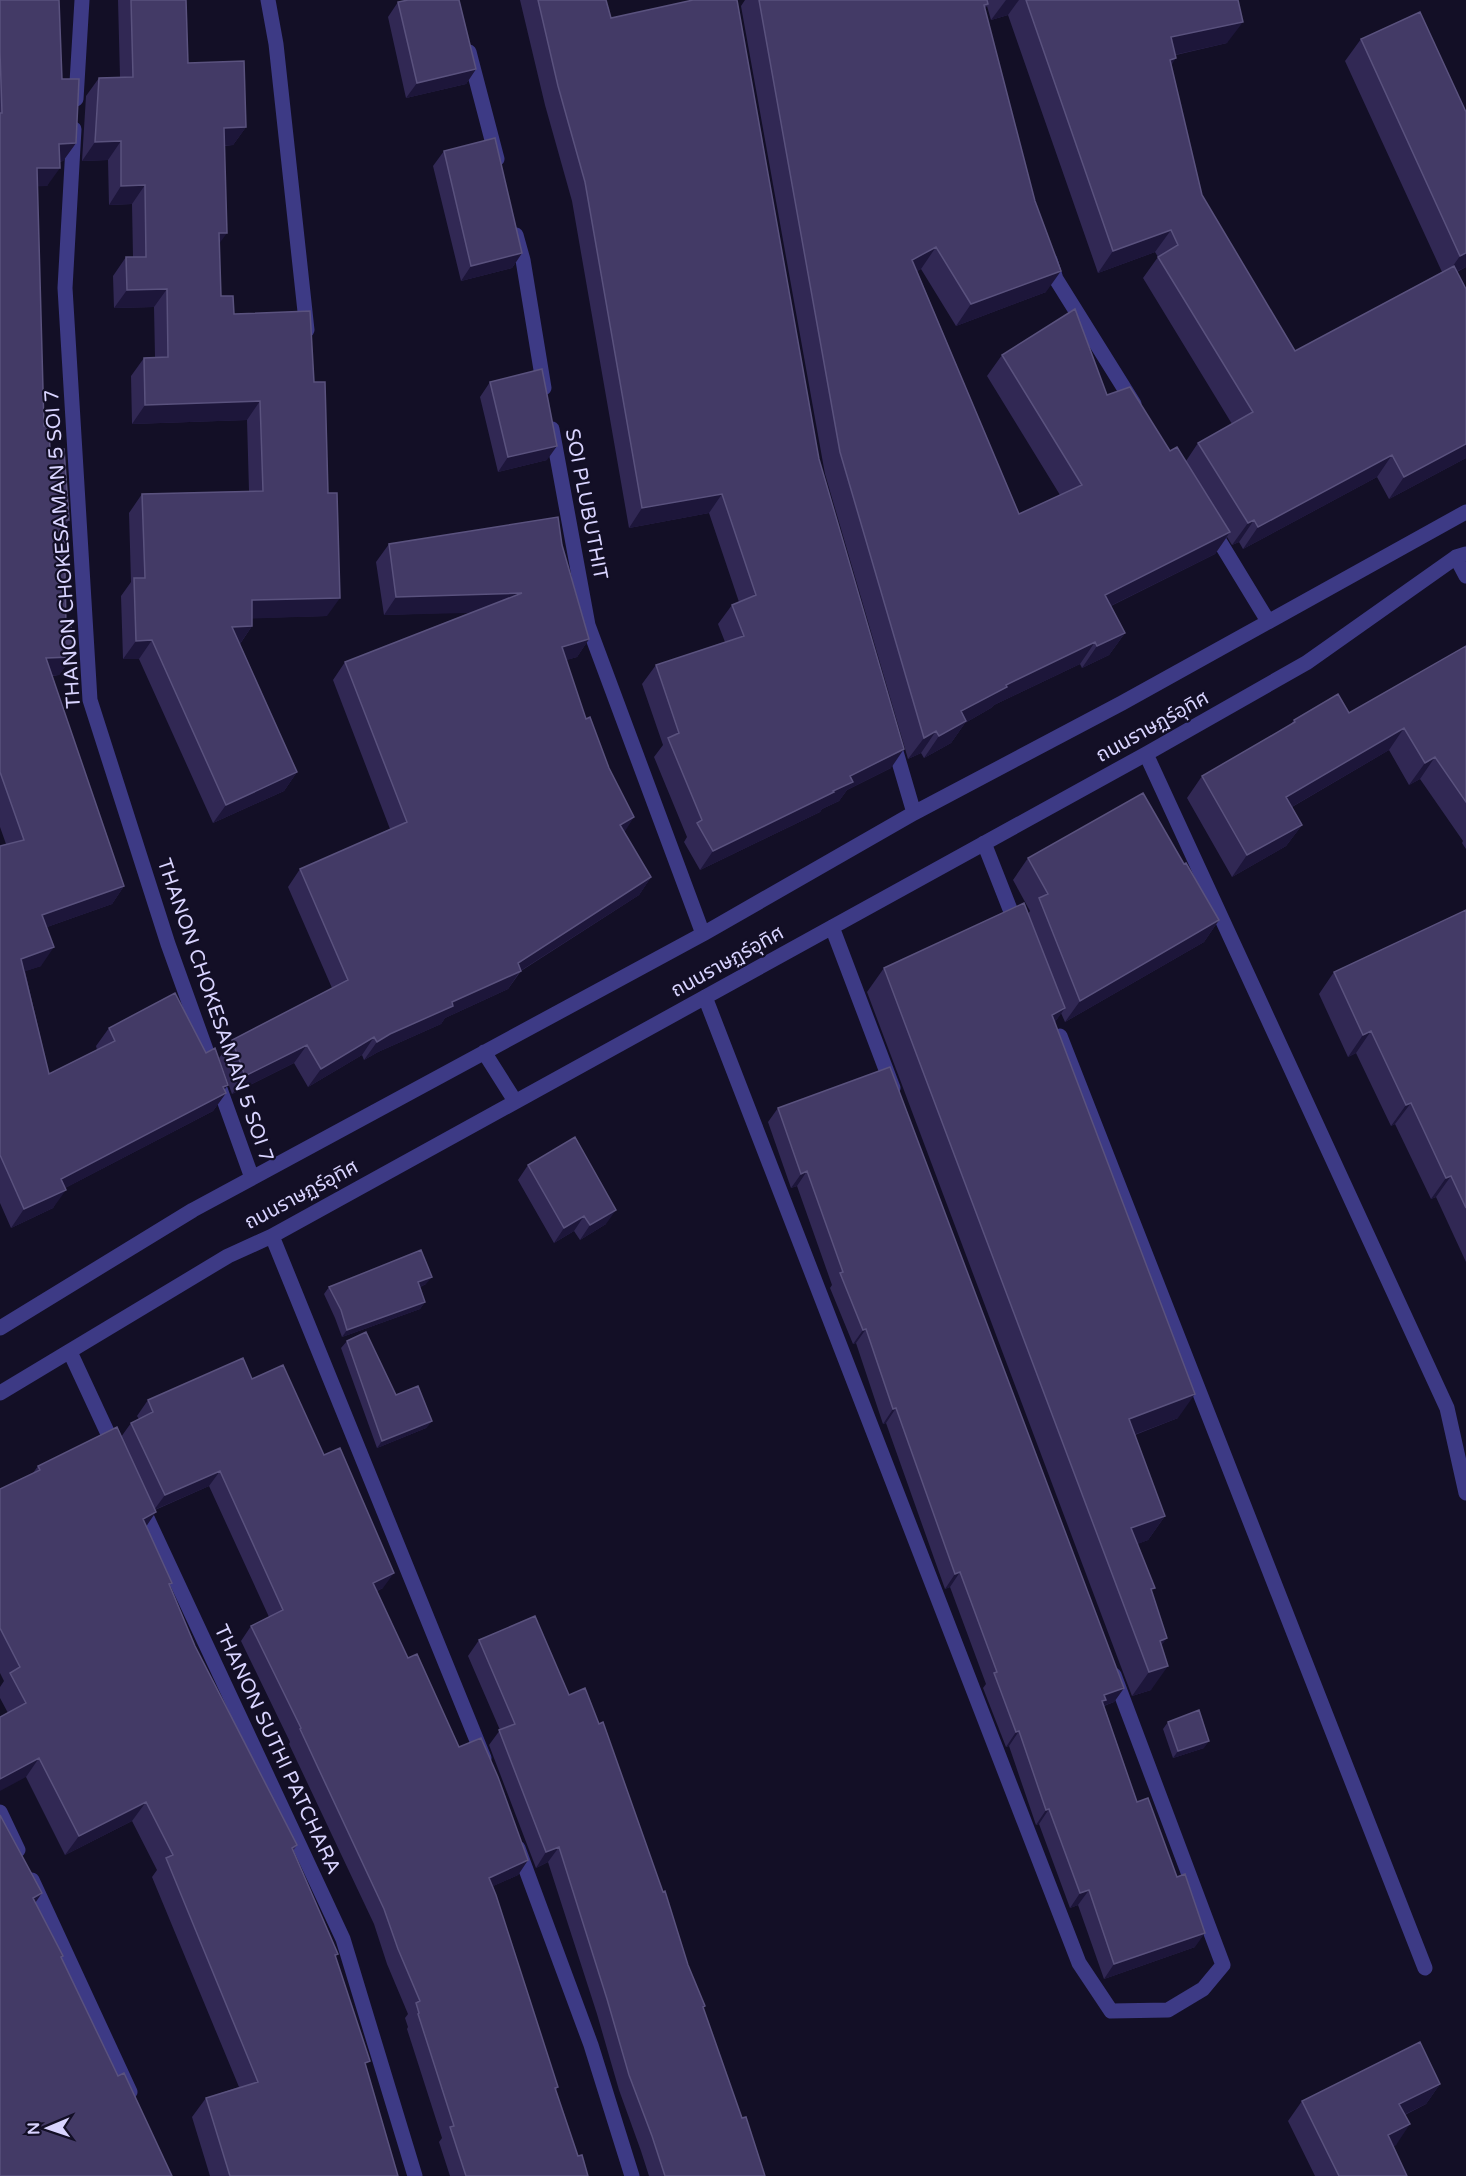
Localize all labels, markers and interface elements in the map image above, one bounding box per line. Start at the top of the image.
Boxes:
street label: THANON CHOKESAMAN 5 SOI 7 [40,389,86,709]
street label: SOI PLUBUTHIT [560,427,612,582]
street label: ถนนราษฏร์อุทิศ [1092,686,1213,768]
street label: THANON CHOKESAMAN 5 SOI 7 [152,855,278,1165]
street label: ถนนราษฏร์อุทิศ [667,921,788,1003]
street label: ถนนราษฏร์อุทิศ [241,1155,362,1235]
street label: THANON SUTHI PATCHARA [209,1621,346,1878]
north arrow [18,2098,78,2158]
text: N [24,2122,44,2135]

